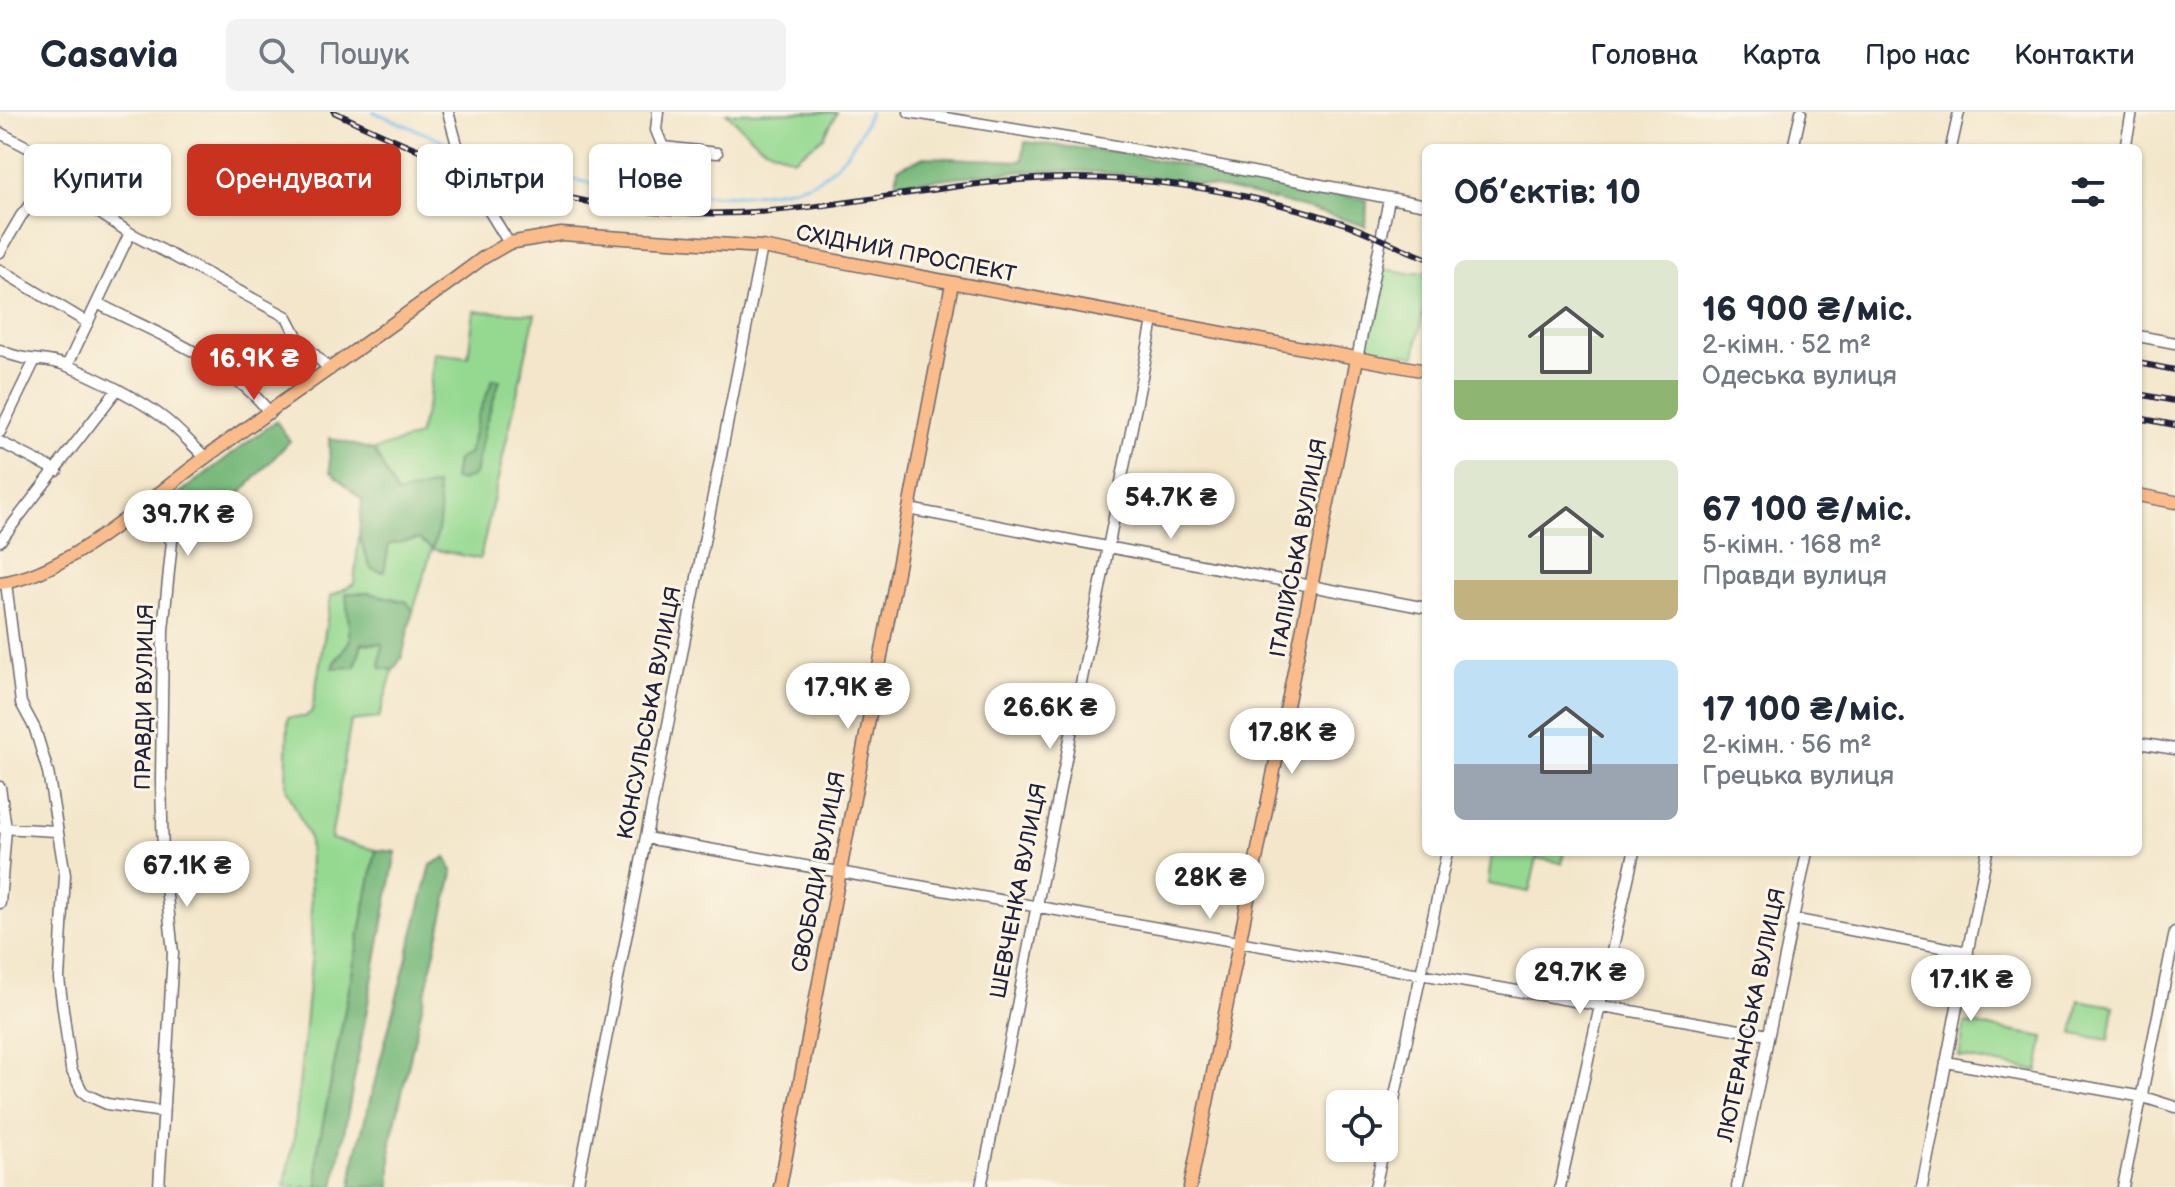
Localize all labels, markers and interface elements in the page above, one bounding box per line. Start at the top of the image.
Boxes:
search box [226,19,786,91]
text: Casavia [40,33,178,78]
icon: search [254,33,298,77]
text: Пошук [318,37,410,73]
text: Головна [1591,39,1698,72]
text: Карта [1742,39,1821,72]
text: Про нас [1865,39,1970,72]
text: Контакти [2014,39,2135,72]
chip: Купити [24,144,171,216]
chip: Орендувати [187,144,401,216]
chip: Фільтри [417,144,573,216]
chip: Нове [589,144,711,216]
icon: filters [2066,170,2110,214]
text: Об’єктів: 10 [1454,172,1641,213]
street label: СХІДНИЙ ПРОСПЕКТ [794,219,1019,289]
text: 16 900 ₴/міс. [1702,289,1913,330]
icon: home [1518,292,1614,388]
text: 2-кімн. · 52 m² [1702,330,1871,361]
pin: 16.9K ₴ [180,334,328,402]
text: 16.9K ₴ [209,344,299,375]
text: Одеська вулиця [1702,361,1897,392]
street label: ІТАЛІЙСЬКА ВУЛИЦЯ [1265,436,1333,660]
pin: 54.7K ₴ [1097,473,1245,541]
text: 54.7K ₴ [1125,483,1217,514]
text: 67 100 ₴/міс. [1702,489,1911,530]
pin: 39.7K ₴ [114,490,262,558]
icon: home [1518,492,1614,588]
text: 39.7K ₴ [142,500,234,531]
text: 5-кімн. · 168 m² [1702,530,1881,561]
text: Правди вулиця [1702,561,1887,592]
street label: КОНСУЛЬСЬКА ВУЛИЦЯ [612,584,688,842]
street label: ПРАВДИ ВУЛИЦЯ [130,604,160,790]
pin: 17.9K ₴ [774,663,922,731]
text: 17.9K ₴ [804,673,892,704]
pin: 26.6K ₴ [976,683,1124,751]
text: 17 100 ₴/міс. [1702,689,1905,730]
icon: home [1518,692,1614,788]
text: 26.6K ₴ [1003,693,1097,724]
pin: 17.8K ₴ [1218,708,1366,776]
text: 17.8K ₴ [1248,718,1336,749]
text: 2-кімн. · 56 m² [1702,730,1872,761]
text: Грецька вулиця [1702,761,1894,792]
street label: СВОБОДИ ВУЛИЦЯ [786,769,852,975]
street label: ШЕВЧЕНКА ВУЛИЦЯ [985,781,1053,1001]
pin: 67.1K ₴ [113,841,261,909]
text: 67.1K ₴ [143,851,231,882]
pin: 28K ₴ [1154,853,1266,921]
text: 28K ₴ [1173,863,1247,894]
street label: ЛЮТЕРАНСЬКА ВУЛИЦЯ [1712,886,1792,1145]
pin: 29.7K ₴ [1506,948,1654,1016]
pin: 17.1K ₴ [1897,955,2045,1023]
text: 29.7K ₴ [1534,958,1626,989]
text: 17.1K ₴ [1929,965,2013,996]
map controls [1326,1090,1398,1162]
button: locate [1326,1090,1398,1162]

